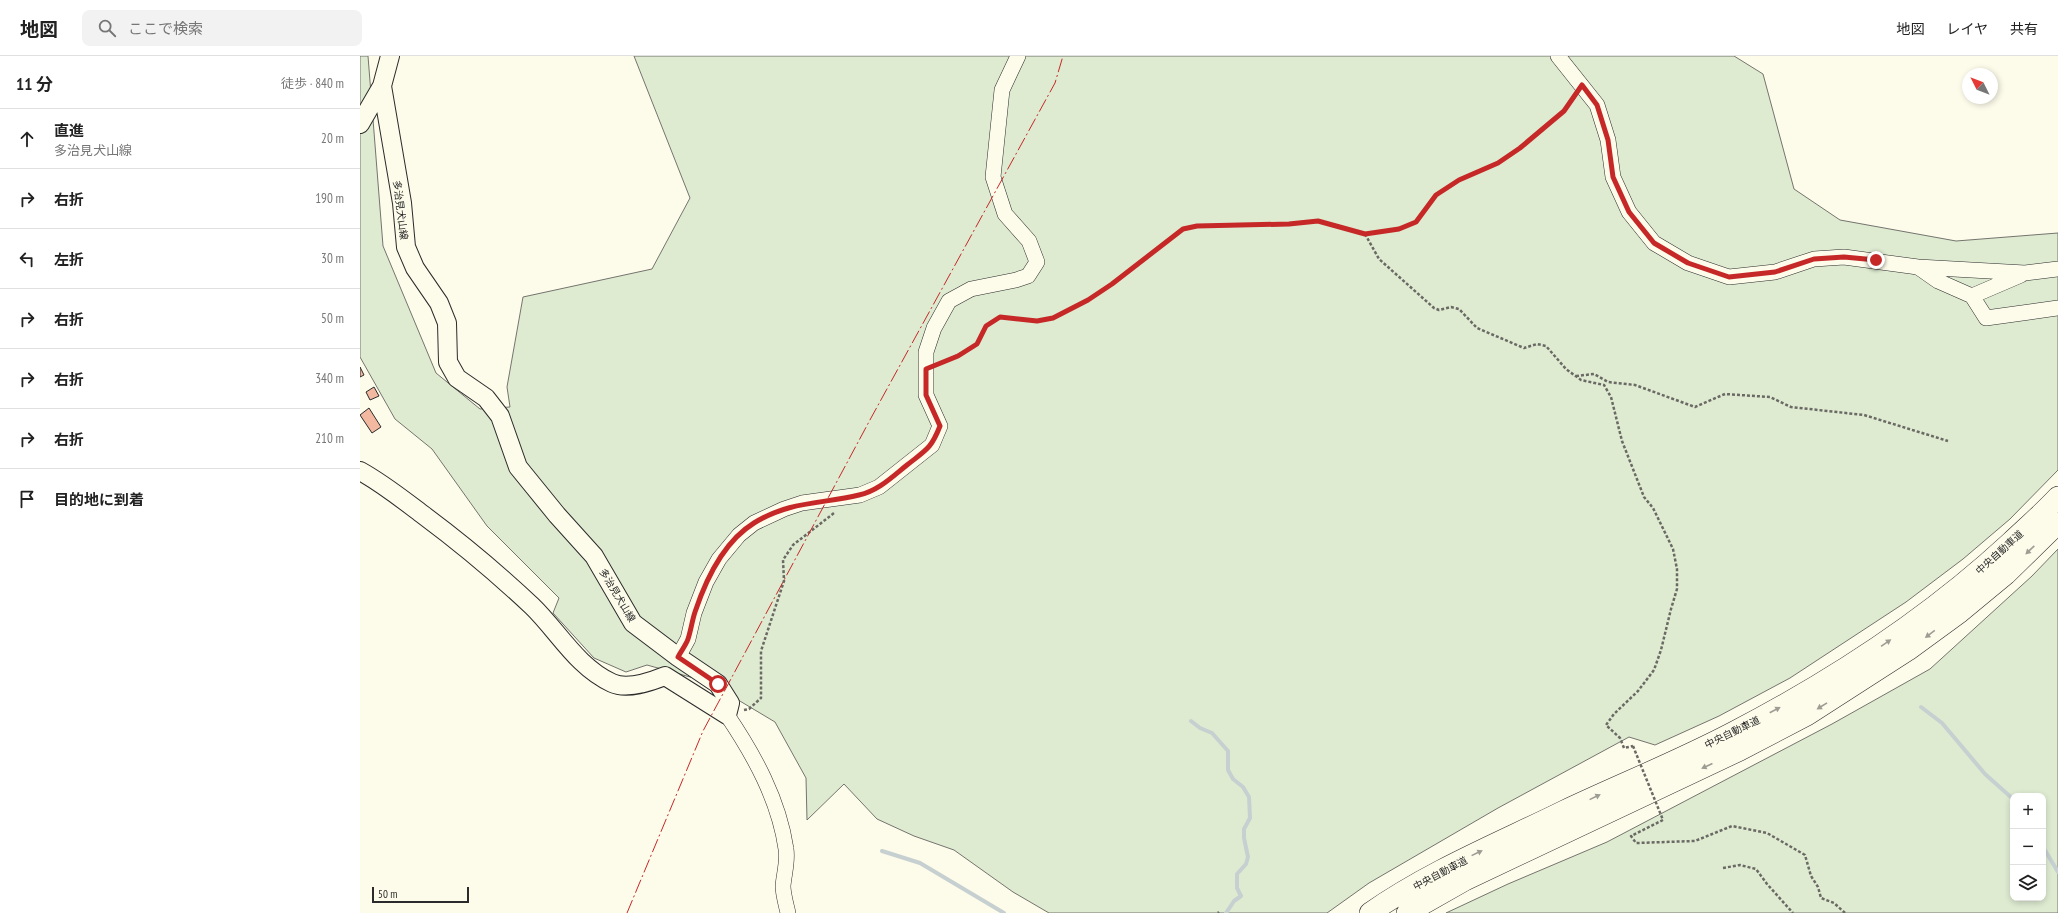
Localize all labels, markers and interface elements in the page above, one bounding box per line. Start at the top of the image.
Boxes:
search box [82,10,362,46]
text: 地図 [20,17,58,41]
icon: search [96,17,118,39]
text: ここで検索 [128,19,203,38]
text: 地図 [1896,20,1924,38]
text: レイヤ [1946,20,1988,38]
text: 共有 [2010,20,2038,38]
north arrow [1962,68,1998,104]
text: 11 分 [16,73,53,95]
text: 徒歩 · 840 m [281,75,344,92]
text: 直進 [54,121,84,140]
icon: ahead [16,128,38,150]
text: 20 m [321,130,344,147]
text: 多治見犬山線 [54,142,132,159]
street label: 多治見犬山線 [390,179,411,241]
icon: right [16,188,38,210]
text: 右折 [54,190,84,209]
text: 190 m [315,190,344,207]
icon: left [16,248,38,270]
text: 左折 [54,250,84,269]
text: 30 m [321,250,344,267]
route end [1867,251,1885,269]
icon: right [16,308,38,330]
text: 右折 [54,310,84,329]
text: 50 m [321,310,344,327]
icon: right [16,368,38,390]
text: 右折 [54,370,84,389]
text: 340 m [315,370,344,387]
icon: right [16,428,38,450]
text: 右折 [54,430,84,449]
text: 210 m [315,430,344,447]
icon: arrive [16,488,38,510]
text: 目的地に到着 [54,490,144,509]
street label: 中央自動車道 [1973,527,2026,577]
one-way arrow [2025,546,2035,555]
street label: 多治見犬山線 [597,566,639,624]
one-way arrow [1925,630,1936,638]
one-way arrow [1881,639,1891,647]
route start [709,675,727,693]
one-way arrow [1817,702,1827,710]
one-way arrow [1769,707,1781,713]
street label: 中央自動車道 [1702,713,1762,751]
one-way arrow [1701,763,1713,769]
map controls [2010,793,2046,901]
button: + [2010,793,2046,829]
one-way arrow [1589,794,1600,800]
button: − [2010,829,2046,865]
one-way arrow [1472,850,1483,856]
street label: 中央自動車道 [1411,854,1470,893]
button: layers [2010,865,2046,901]
scale bar [372,885,469,904]
text: 50 m [378,887,397,901]

